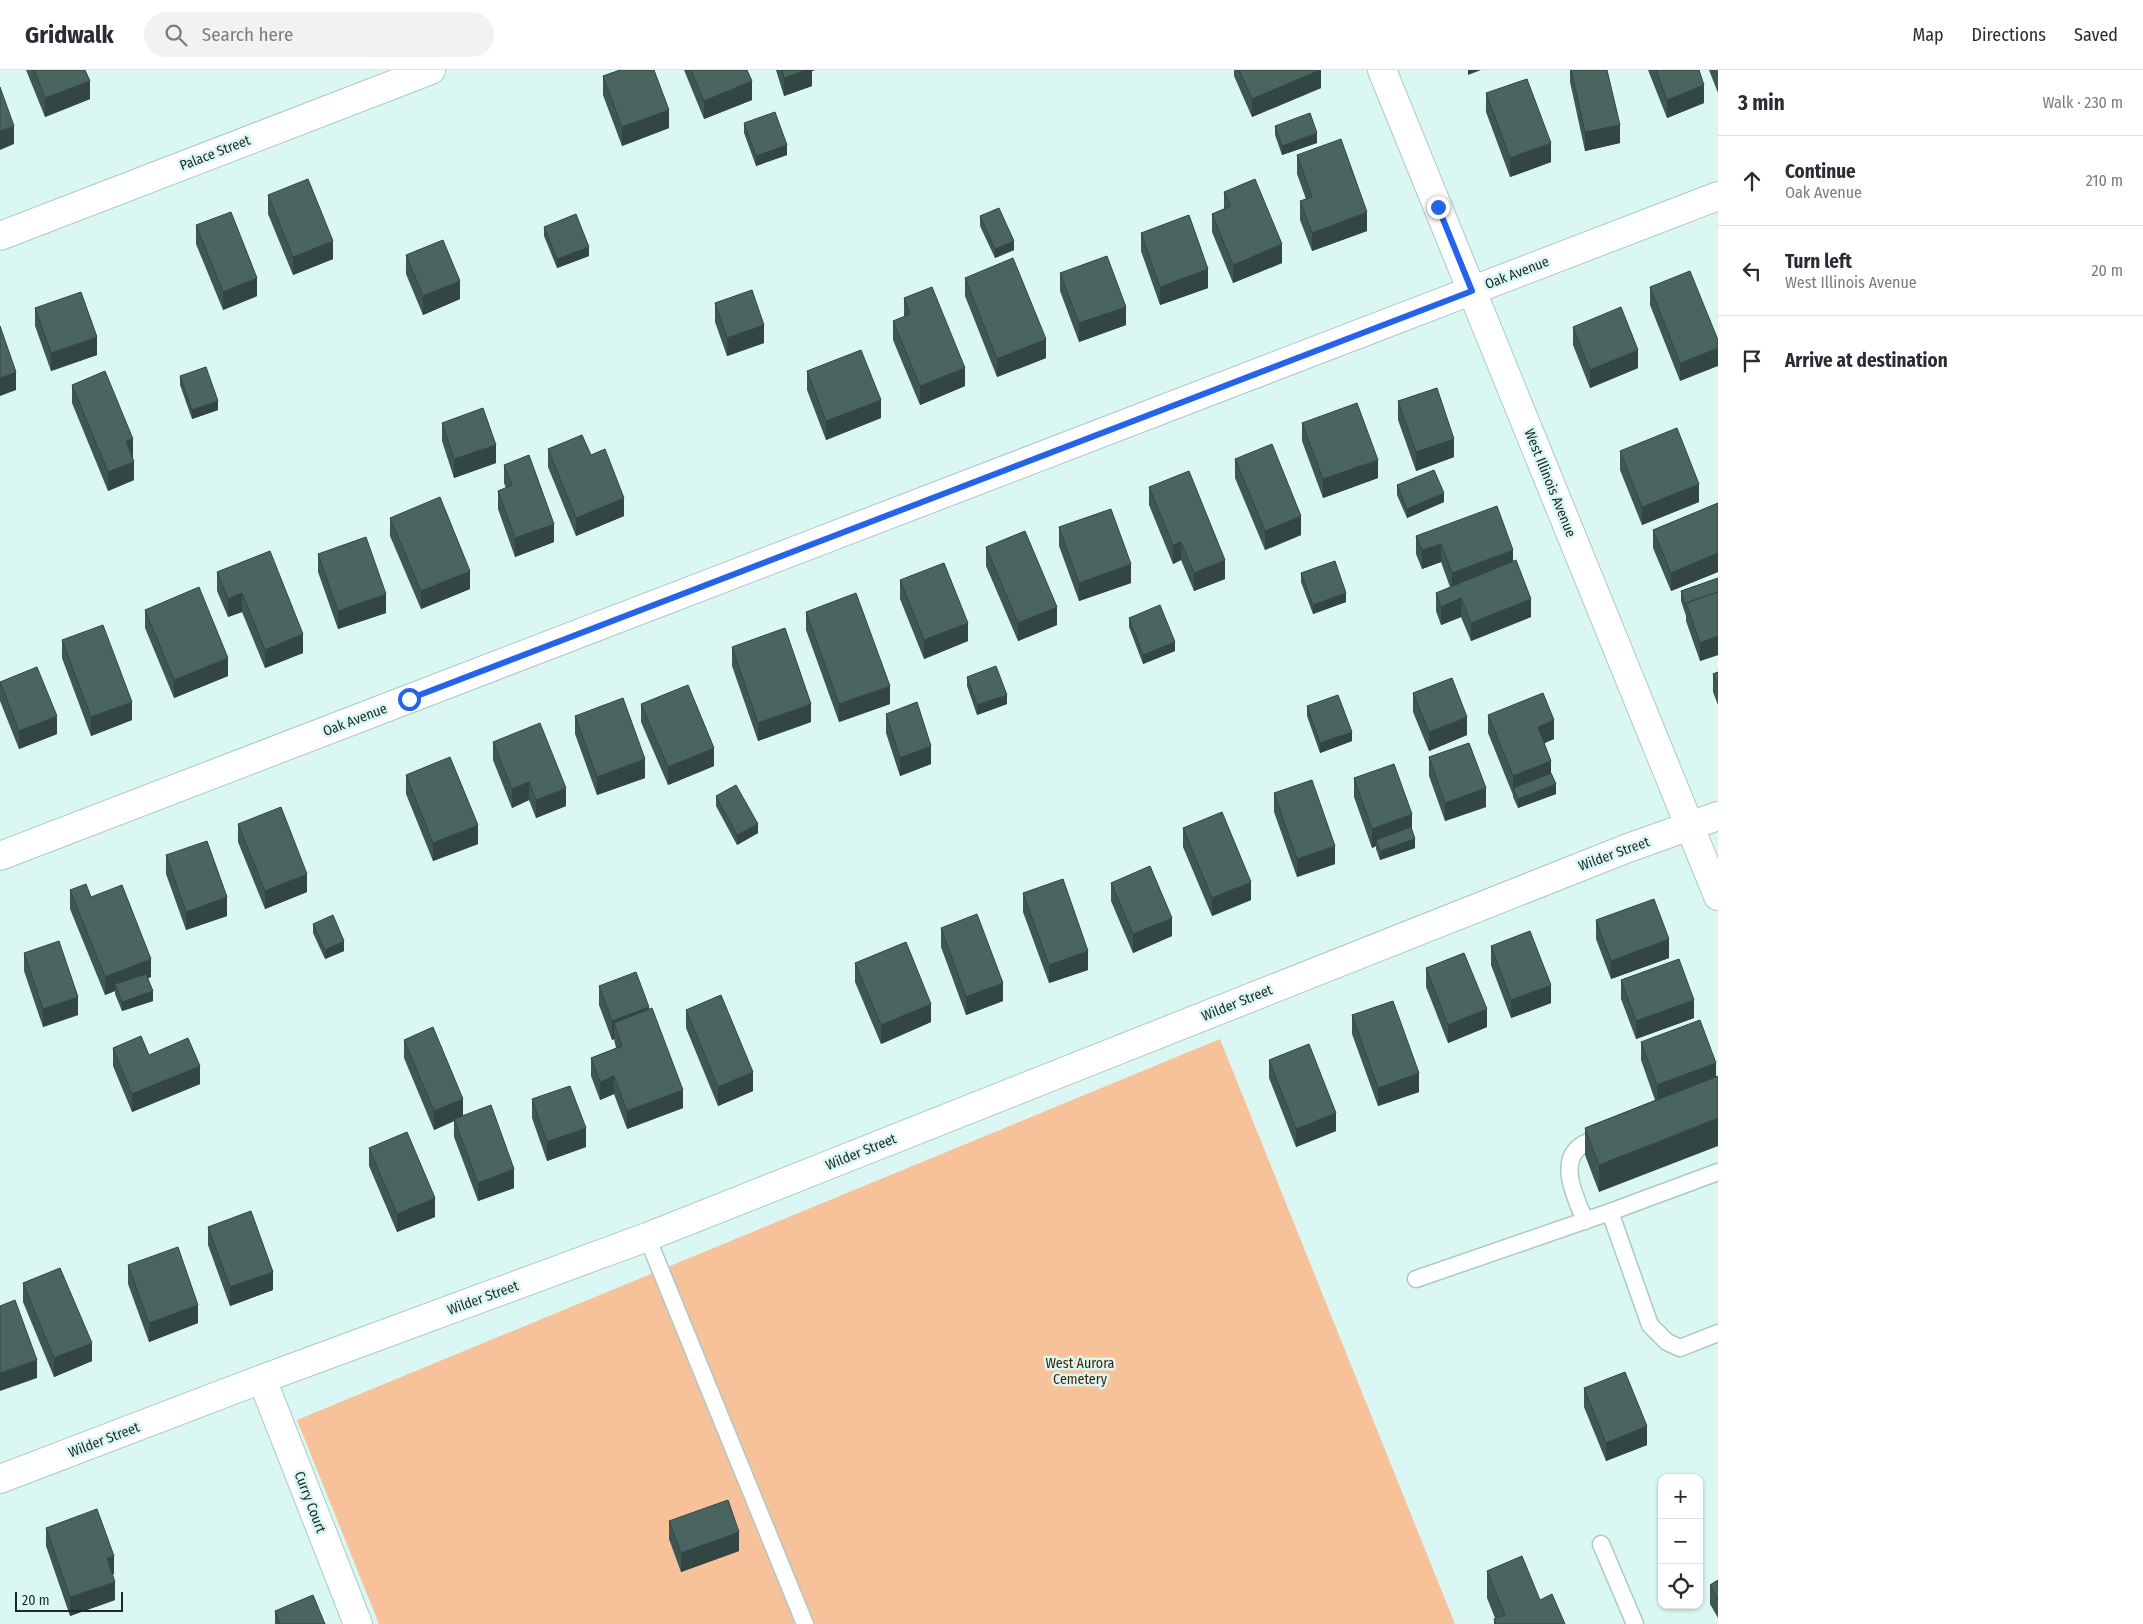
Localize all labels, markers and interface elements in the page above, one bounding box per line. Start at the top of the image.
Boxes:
search box [144,12,494,57]
text: Gridwalk [25,21,114,49]
icon: search [162,21,190,49]
text: Search here [202,23,293,46]
text: Map [1912,24,1944,46]
text: Directions [1972,24,2046,46]
text: Saved [2074,24,2118,46]
text: 3 min [1738,90,1785,116]
text: Walk · 230 m [2043,93,2123,112]
street label: Palace Street [177,132,253,174]
text: Continue [1785,160,1856,183]
icon: ahead [1738,167,1766,195]
text: 210 m [2086,171,2123,190]
text: Oak Avenue [1785,183,1862,202]
route end [1427,196,1450,219]
text: Turn left [1785,250,1852,273]
street label: Oak Avenue [1482,253,1552,293]
icon: left [1738,257,1766,285]
text: 20 m [2092,261,2123,280]
text: West Illinois Avenue [1785,273,1917,292]
icon: arrive [1738,347,1766,375]
text: Arrive at destination [1785,349,1948,372]
street label: West Illinois Avenue [1521,426,1580,540]
route start [398,688,421,711]
street label: Oak Avenue [320,700,390,740]
street label: Wilder Street [1576,833,1652,875]
street label: Wilder Street [1199,981,1275,1025]
street label: Wilder Street [823,1130,899,1174]
street label: Wilder Street [445,1277,521,1319]
park label: West Aurora Cemetery [1046,1355,1115,1388]
street label: Wilder Street [66,1419,142,1461]
street label: Curry Court [291,1469,330,1536]
map controls [1658,1474,1703,1609]
button: + [1658,1474,1703,1519]
button: − [1658,1519,1703,1564]
button: locate [1658,1564,1703,1609]
scale bar [15,1589,122,1612]
text: 20 m [22,1592,50,1609]

